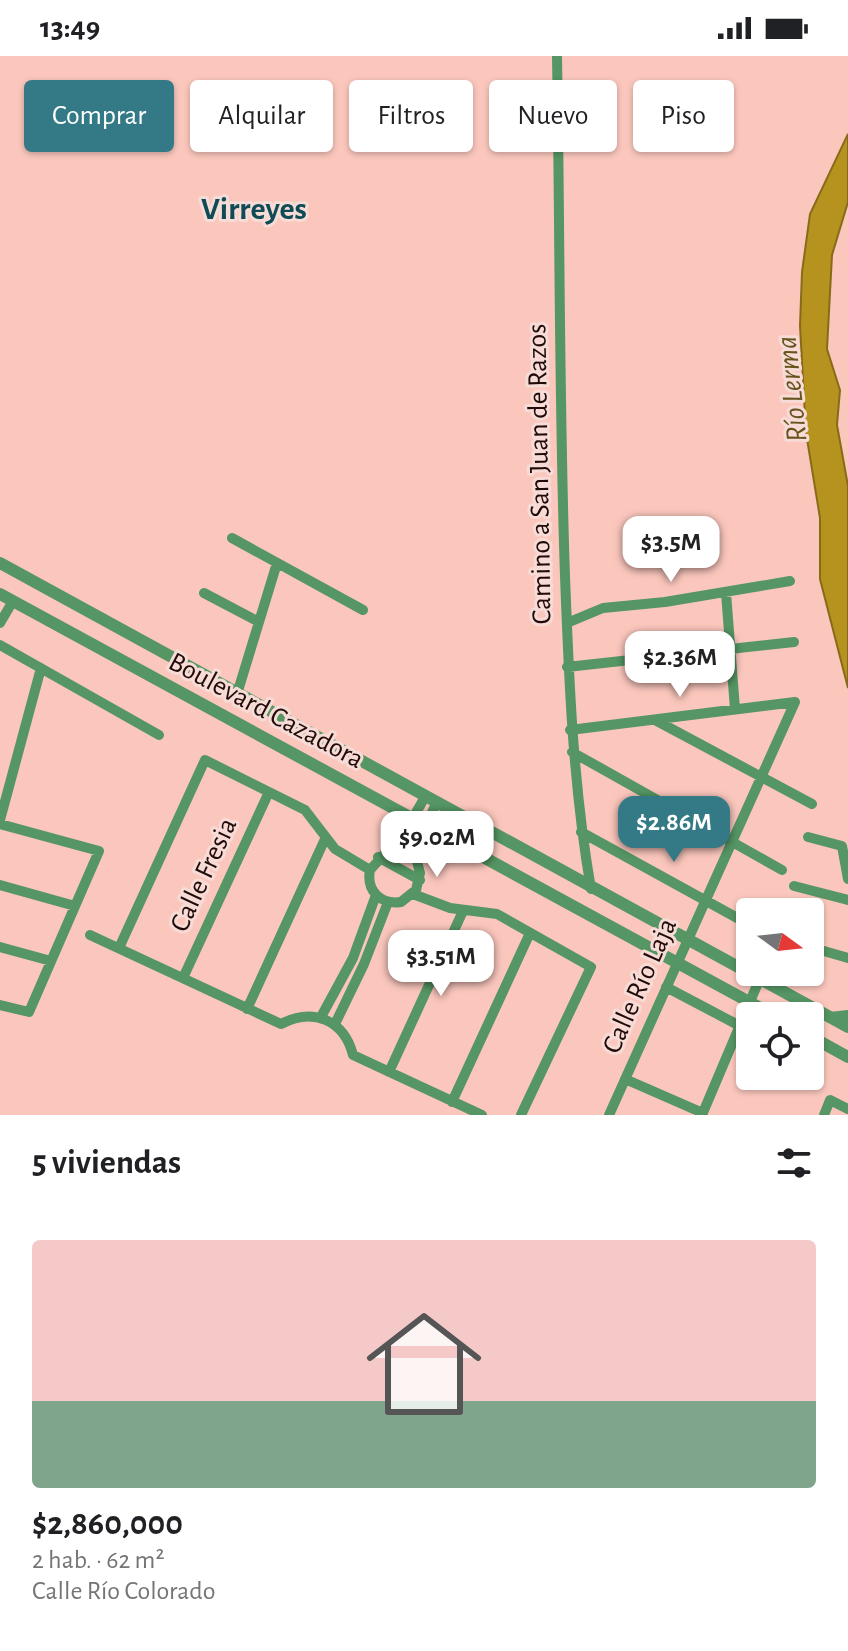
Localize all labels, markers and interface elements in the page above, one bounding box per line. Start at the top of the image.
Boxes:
text: 13:49 [40,13,100,43]
chip: Comprar [24,80,174,152]
chip: Alquilar [190,80,333,152]
chip: Filtros [349,80,473,152]
chip: Nuevo [489,80,617,152]
chip: Piso [633,80,734,152]
district label: Virreyes [201,193,307,225]
street label: Camino a San Juan de Razos [523,323,557,625]
water label: Río Lerma [772,334,812,444]
pin: $3.5M [615,516,727,584]
text: $3.5M [641,529,701,555]
pin: $2.36M [615,631,745,699]
text: $2.36M [643,644,717,670]
street label: Boulevard Cazadora [164,648,368,774]
pin: $2.86M [609,796,739,864]
text: $2.86M [636,809,712,835]
pin: $9.02M [372,811,502,879]
street label: Calle Fresia [166,814,242,936]
text: $9.02M [399,824,475,850]
north arrow [736,898,824,986]
map controls [736,898,824,1090]
street label: Calle Río Laja [598,914,682,1058]
pin: $3.51M [376,930,506,998]
text: $3.51M [406,943,476,969]
button: locate [736,1002,824,1090]
icon: filters [772,1141,816,1185]
text: 5 viviendas [32,1146,181,1180]
icon: home [352,1292,496,1436]
text: $2,860,000 [32,1507,183,1541]
text: 2 hab. · 62 m² [32,1547,165,1573]
text: Calle Río Colorado [32,1578,215,1604]

